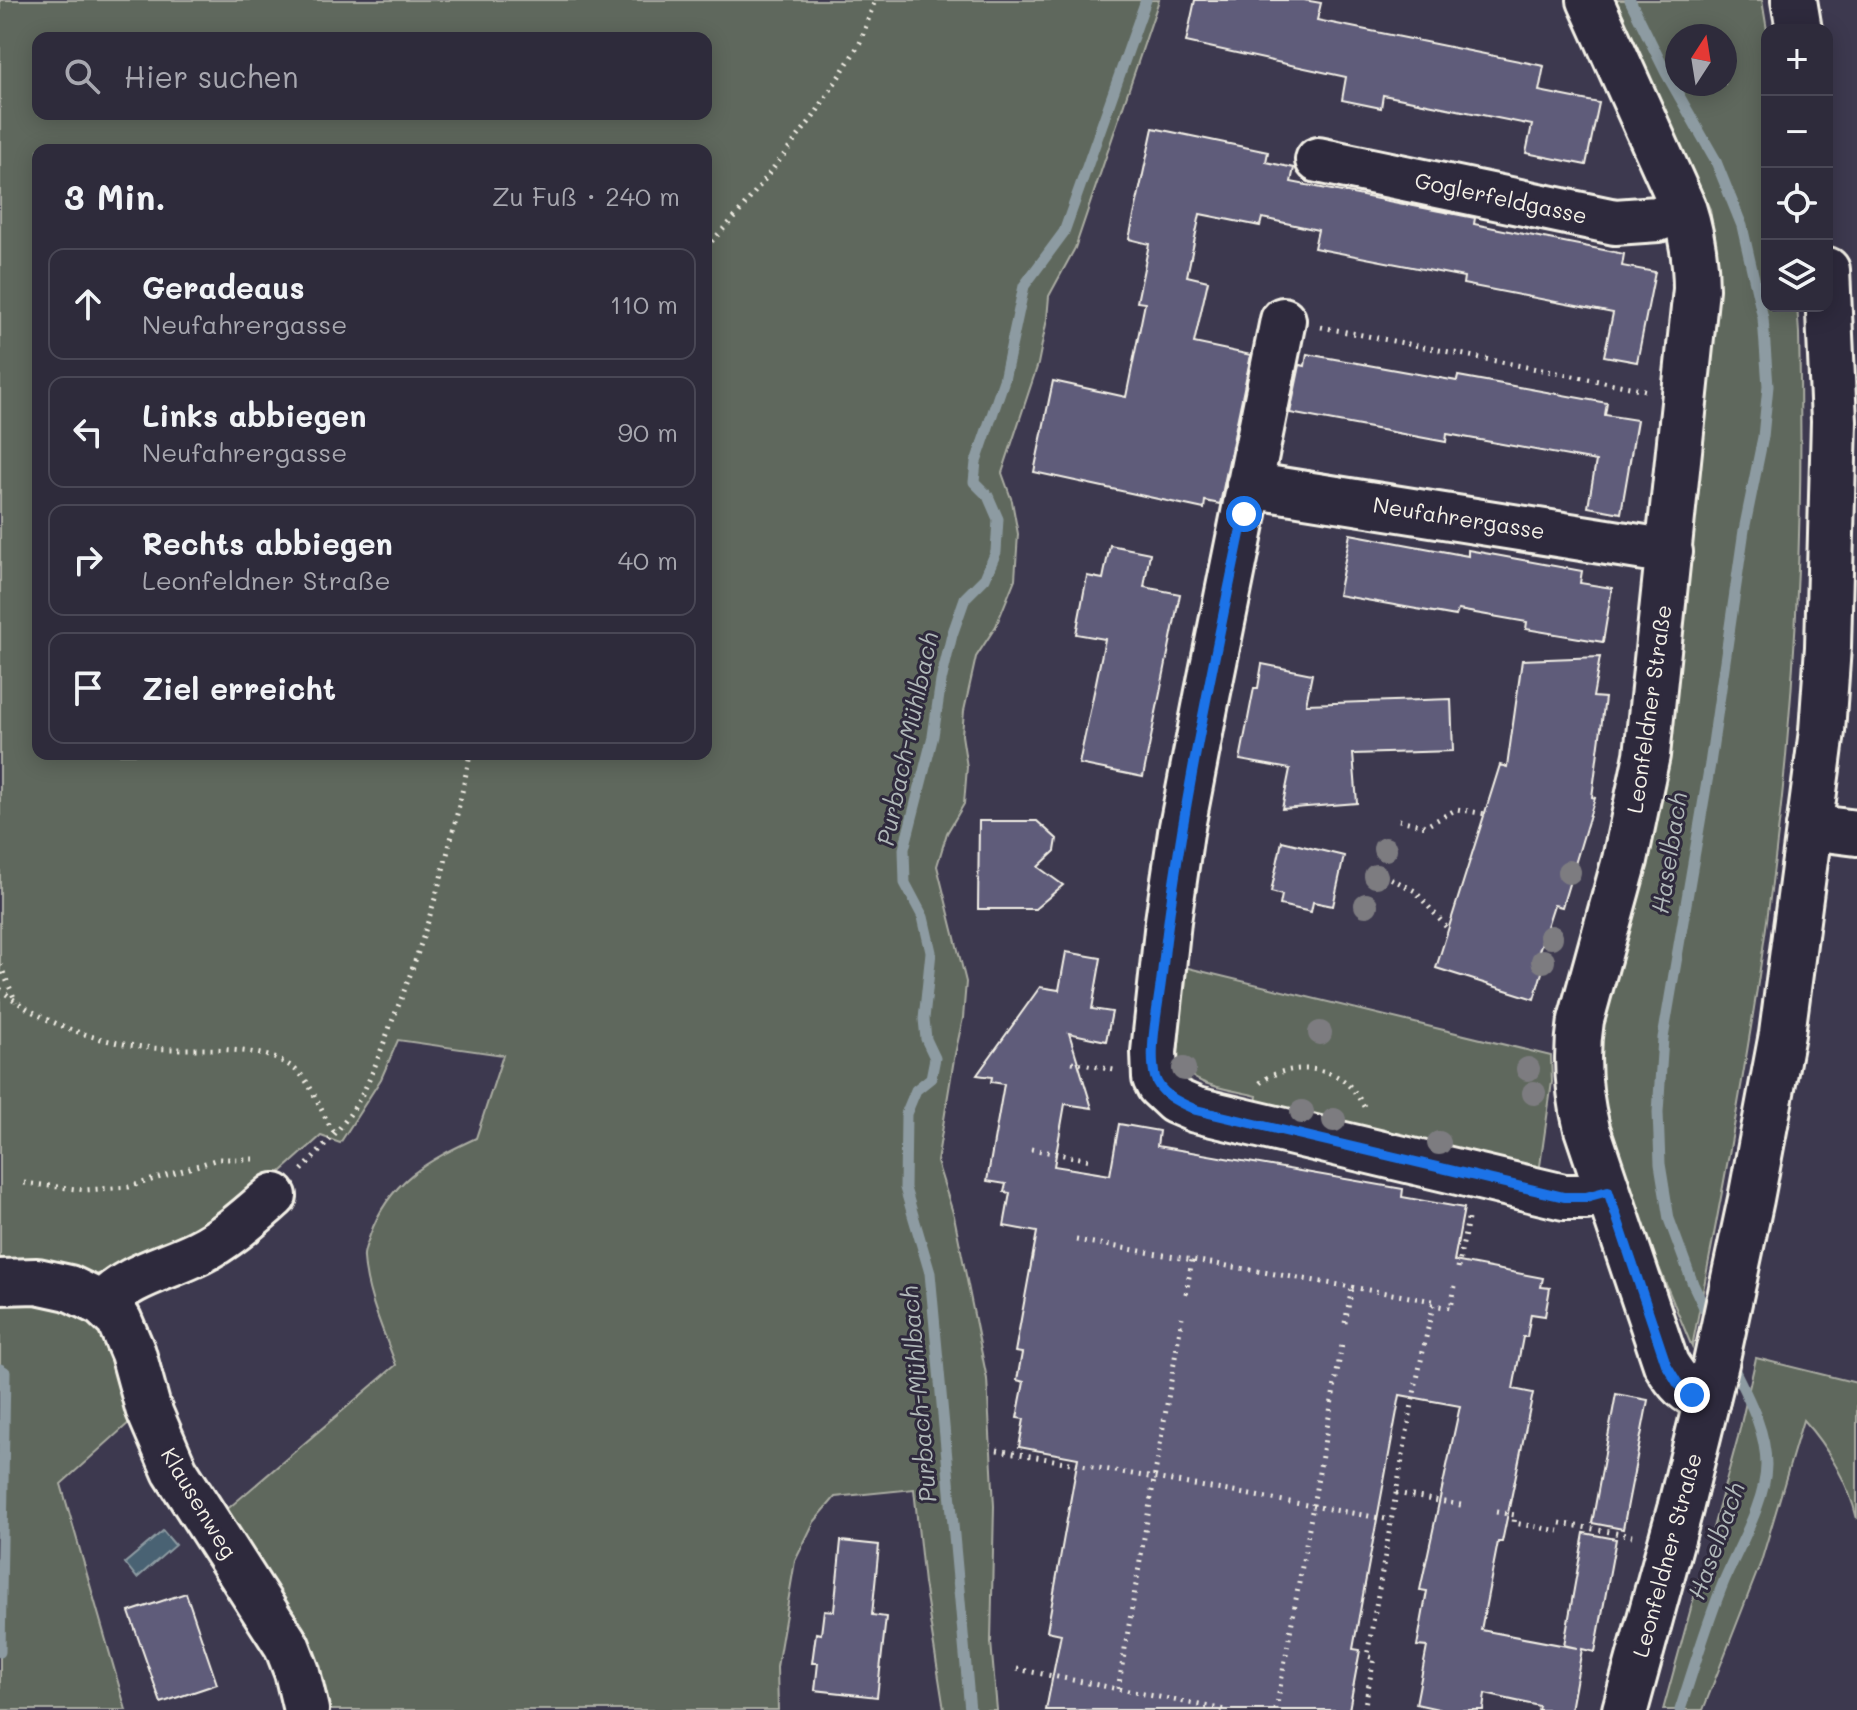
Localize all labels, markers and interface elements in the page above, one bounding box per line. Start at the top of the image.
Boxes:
north arrow [1665,24,1737,96]
map controls [1761,24,1833,312]
button: + [1761,24,1833,96]
search box [32,32,712,120]
icon: search [60,54,104,98]
text: Hier suchen [124,56,299,96]
button: − [1761,96,1833,168]
street label: Goglerfeldgasse [1412,165,1590,230]
button: locate [1761,168,1833,240]
text: 3 Min. [64,174,166,219]
text: Zu Fuß · 240 m [492,179,680,213]
button: layers [1761,240,1833,312]
text: Geradeaus [142,267,305,307]
icon: ahead [66,282,110,326]
text: 110 m [610,287,678,321]
text: Neufahrergasse [142,307,347,341]
text: Links abbiegen [142,395,366,435]
icon: left [66,410,110,454]
text: 90 m [618,415,678,449]
text: Neufahrergasse [142,435,347,469]
street label: Neufahrergasse [1371,490,1547,545]
route start [1226,496,1262,532]
text: Rechts abbiegen [142,523,393,563]
icon: right [66,538,110,582]
text: 40 m [618,543,678,577]
text: Leonfeldner Straße [142,563,391,597]
street label: Leonfeldner Straße [1620,603,1678,815]
water label: Purbach-Mühlbach [869,629,944,848]
icon: arrive [66,666,110,710]
text: Ziel erreicht [142,668,336,708]
water label: Haselbach [1644,790,1693,916]
water label: Purbach-Mühlbach [893,1284,942,1504]
route end [1674,1377,1710,1413]
street label: Klausenweg [155,1442,244,1564]
street label: Leonfeldner Straße [1625,1450,1708,1660]
water label: Haselbach [1680,1478,1751,1603]

